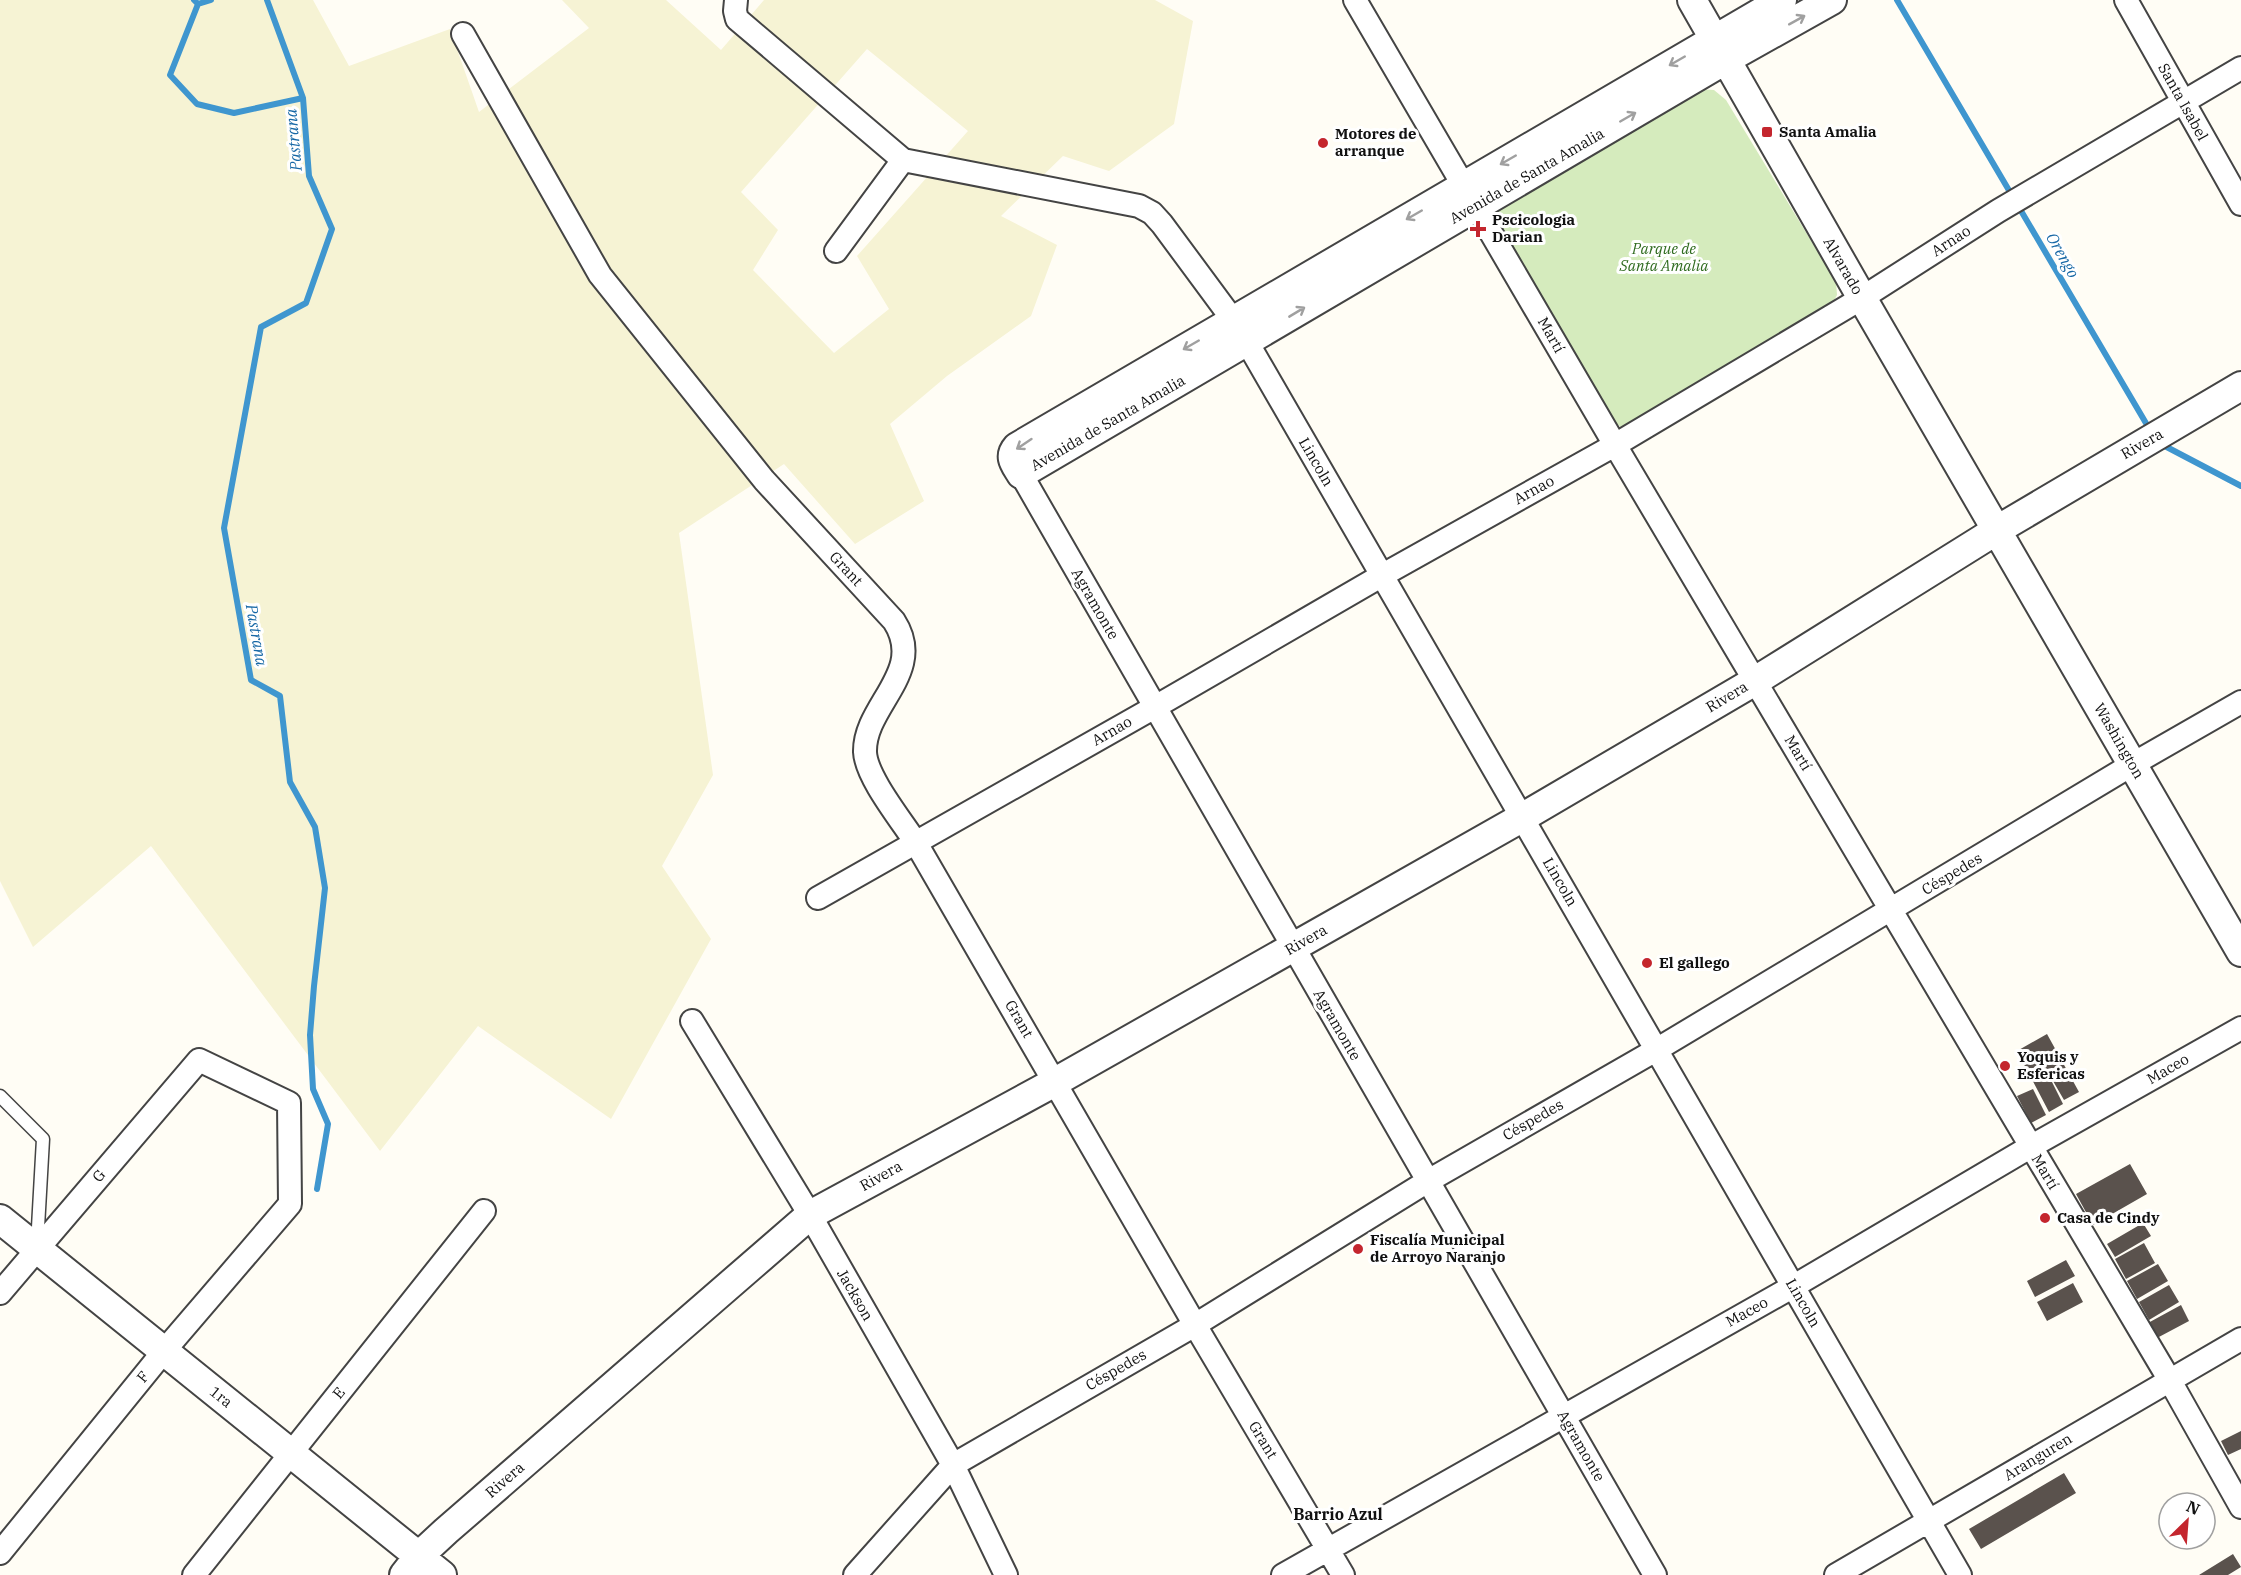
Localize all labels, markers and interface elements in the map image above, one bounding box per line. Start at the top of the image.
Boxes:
one-way arrow [1788,14,1805,26]
one-way arrow [1669,56,1686,68]
street label: Santa Isabel [2154,60,2213,144]
water label: Pastrana [280,108,306,173]
one-way arrow [1619,110,1636,122]
place label: Santa Amalia [1779,122,1877,141]
place label: Motores de arranque [1335,124,1416,160]
street label: Avenida de Santa Amalia [1446,124,1607,228]
marker: Santa Amalia [1760,125,1774,139]
marker: Motores de arranque [1316,136,1330,150]
one-way arrow [1500,154,1517,166]
one-way arrow [1406,209,1423,221]
place label: Pscicologia Darian [1492,210,1576,246]
marker: Pscicologia Darian [1469,220,1487,238]
street label: Arnao [1927,221,1974,260]
water label: Orengo [2042,229,2084,281]
street label: Alvarado [1819,234,1867,298]
park label: Parque de Santa Amalia [1619,239,1709,275]
one-way arrow [1288,306,1305,318]
street label: Martí [1534,314,1569,356]
one-way arrow [1183,339,1200,351]
street label: Avenida de Santa Amalia [1027,371,1188,475]
street label: Rivera [2117,424,2166,463]
street label: Lincoln [1295,434,1338,490]
one-way arrow [1015,438,1032,451]
street label: Arnao [1510,471,1557,508]
street label: Grant [826,547,867,590]
street label: Agramonte [1067,565,1123,643]
water label: Pastrana [242,601,272,668]
street label: Rivera [1702,677,1751,716]
street label: Washington [2090,699,2149,782]
street label: Arnao [1088,712,1135,750]
street label: Martí [1780,732,1817,774]
street label: Céspedes [1918,848,1985,899]
street label: Lincoln [1539,854,1582,910]
street label: Rivera [1281,920,1330,959]
place label: El gallego [1659,953,1730,972]
marker: El gallego [1640,956,1654,970]
street label: Agramonte [1309,986,1365,1064]
street label: Grant [1001,996,1038,1041]
place label: Yoquis y Esfericas [2017,1047,2085,1083]
street label: Maceo [2143,1049,2192,1088]
marker: Yoquis y Esfericas [1998,1059,2012,1073]
street label: Céspedes [1499,1095,1566,1145]
street label: Martí [2027,1151,2064,1193]
street label: Rivera [856,1156,905,1195]
street label: G [88,1165,109,1186]
place label: Casa de Cindy [2057,1208,2160,1227]
marker: Casa de Cindy [2038,1211,2052,1225]
place label: Fiscalía Municipal de Arroyo Naranjo [1370,1230,1506,1266]
marker: Fiscalía Municipal de Arroyo Naranjo [1351,1242,1365,1256]
street label: Jackson [833,1265,878,1324]
street label: Lincoln [1782,1275,1825,1331]
street label: Maceo [1722,1292,1771,1331]
street label: Céspedes [1082,1345,1149,1395]
street label: F [132,1367,153,1386]
street label: 1ra [206,1382,237,1411]
street label: E [328,1383,349,1402]
street label: Agramonte [1553,1407,1609,1485]
street label: Grant [1245,1417,1282,1462]
street label: Aranguren [2000,1429,2076,1484]
street label: Rivera [481,1458,528,1502]
north arrow [2157,1491,2217,1551]
text: N [2183,1496,2203,1519]
district label: Barrio Azul [1293,1504,1383,1524]

